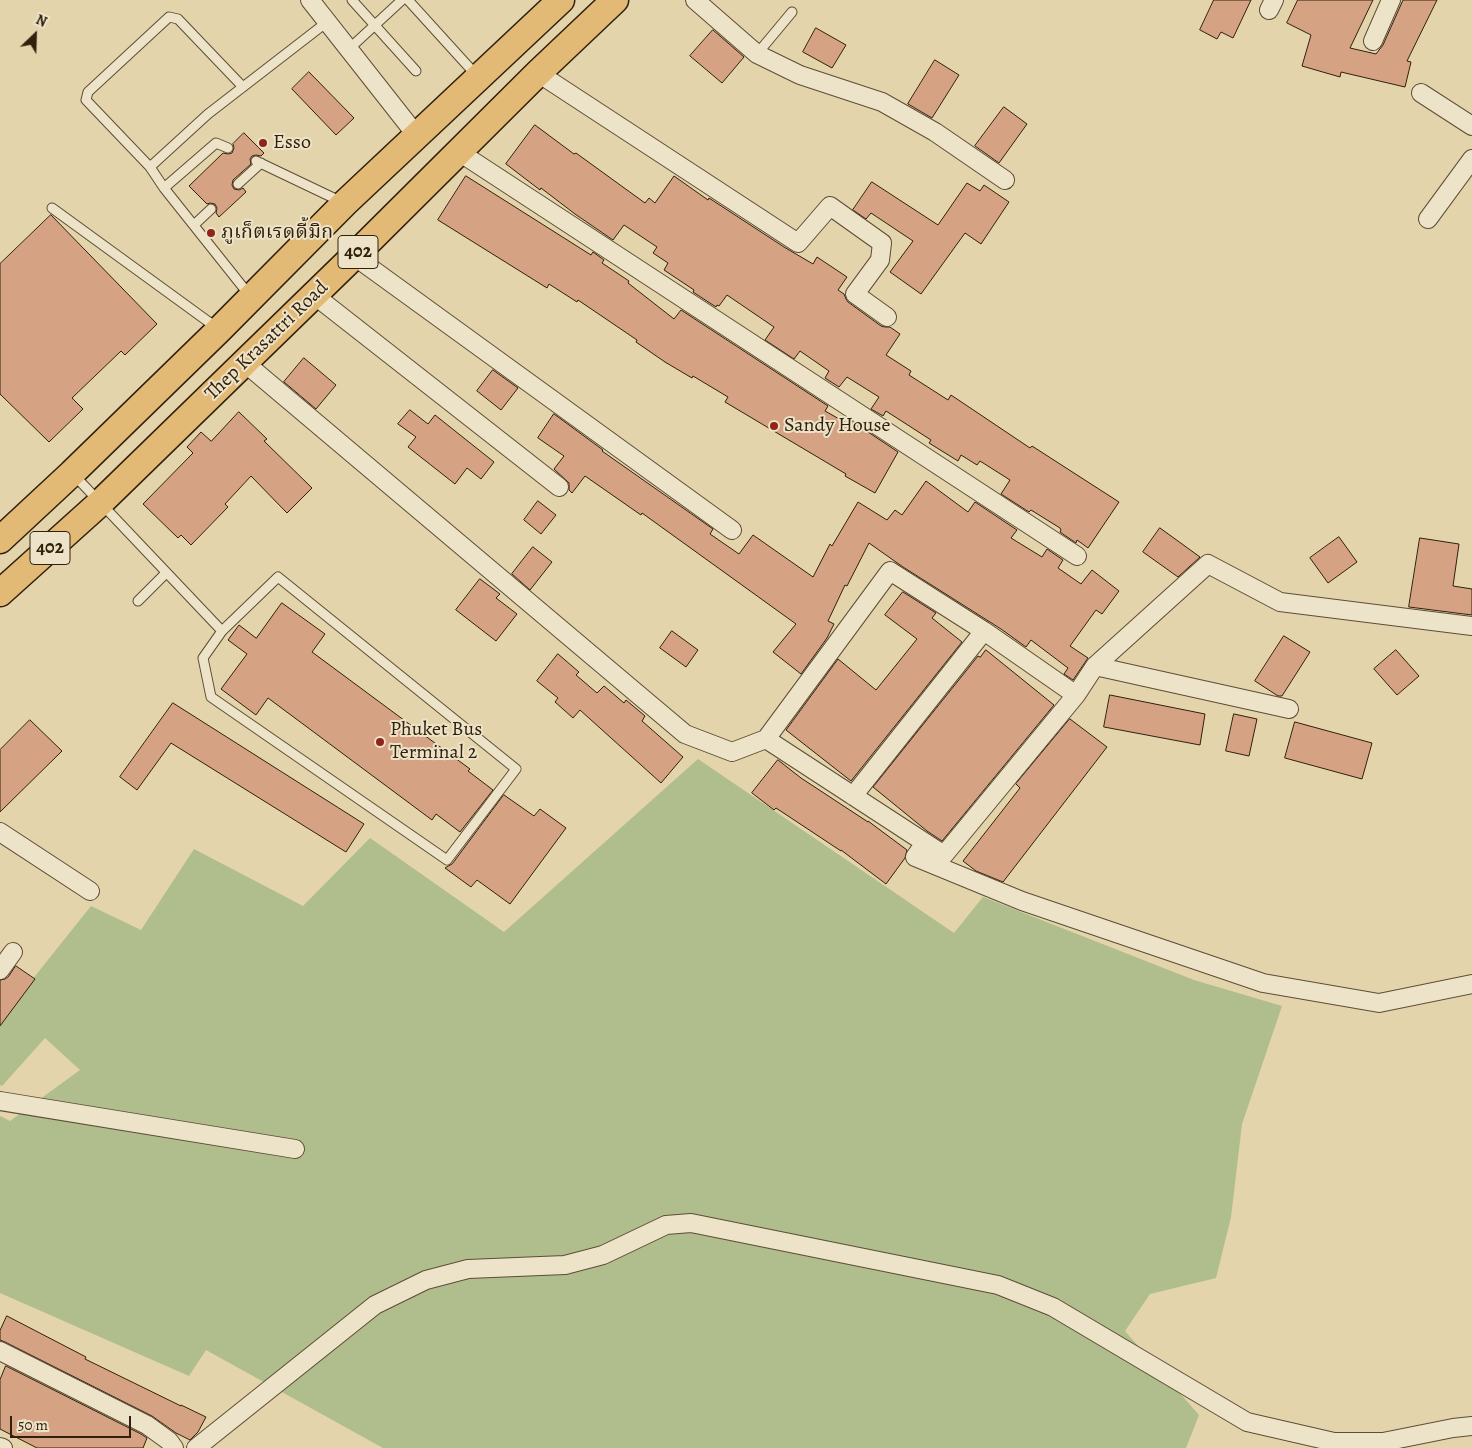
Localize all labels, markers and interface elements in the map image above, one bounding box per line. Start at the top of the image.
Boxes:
north arrow [10,10,60,60]
text: N [33,10,50,32]
place label: Esso [273,131,311,155]
marker: Esso [257,137,269,149]
place label: ภูเก็ตเรดดี้มิก [221,221,333,245]
marker: ภูเก็ตเรดดี้มิก [205,227,217,239]
road number: 402 [338,236,378,268]
street label: Thep Krasattri Road [200,276,334,406]
place label: Sandy House [784,414,891,438]
marker: Sandy House [768,420,780,432]
road number: 402 [30,532,70,564]
place label: Phuket Bus Terminal 2 [390,718,482,765]
marker: Phuket Bus Terminal 2 [374,736,386,748]
scale bar [12,1406,134,1438]
text: 50 m [18,1415,48,1435]

